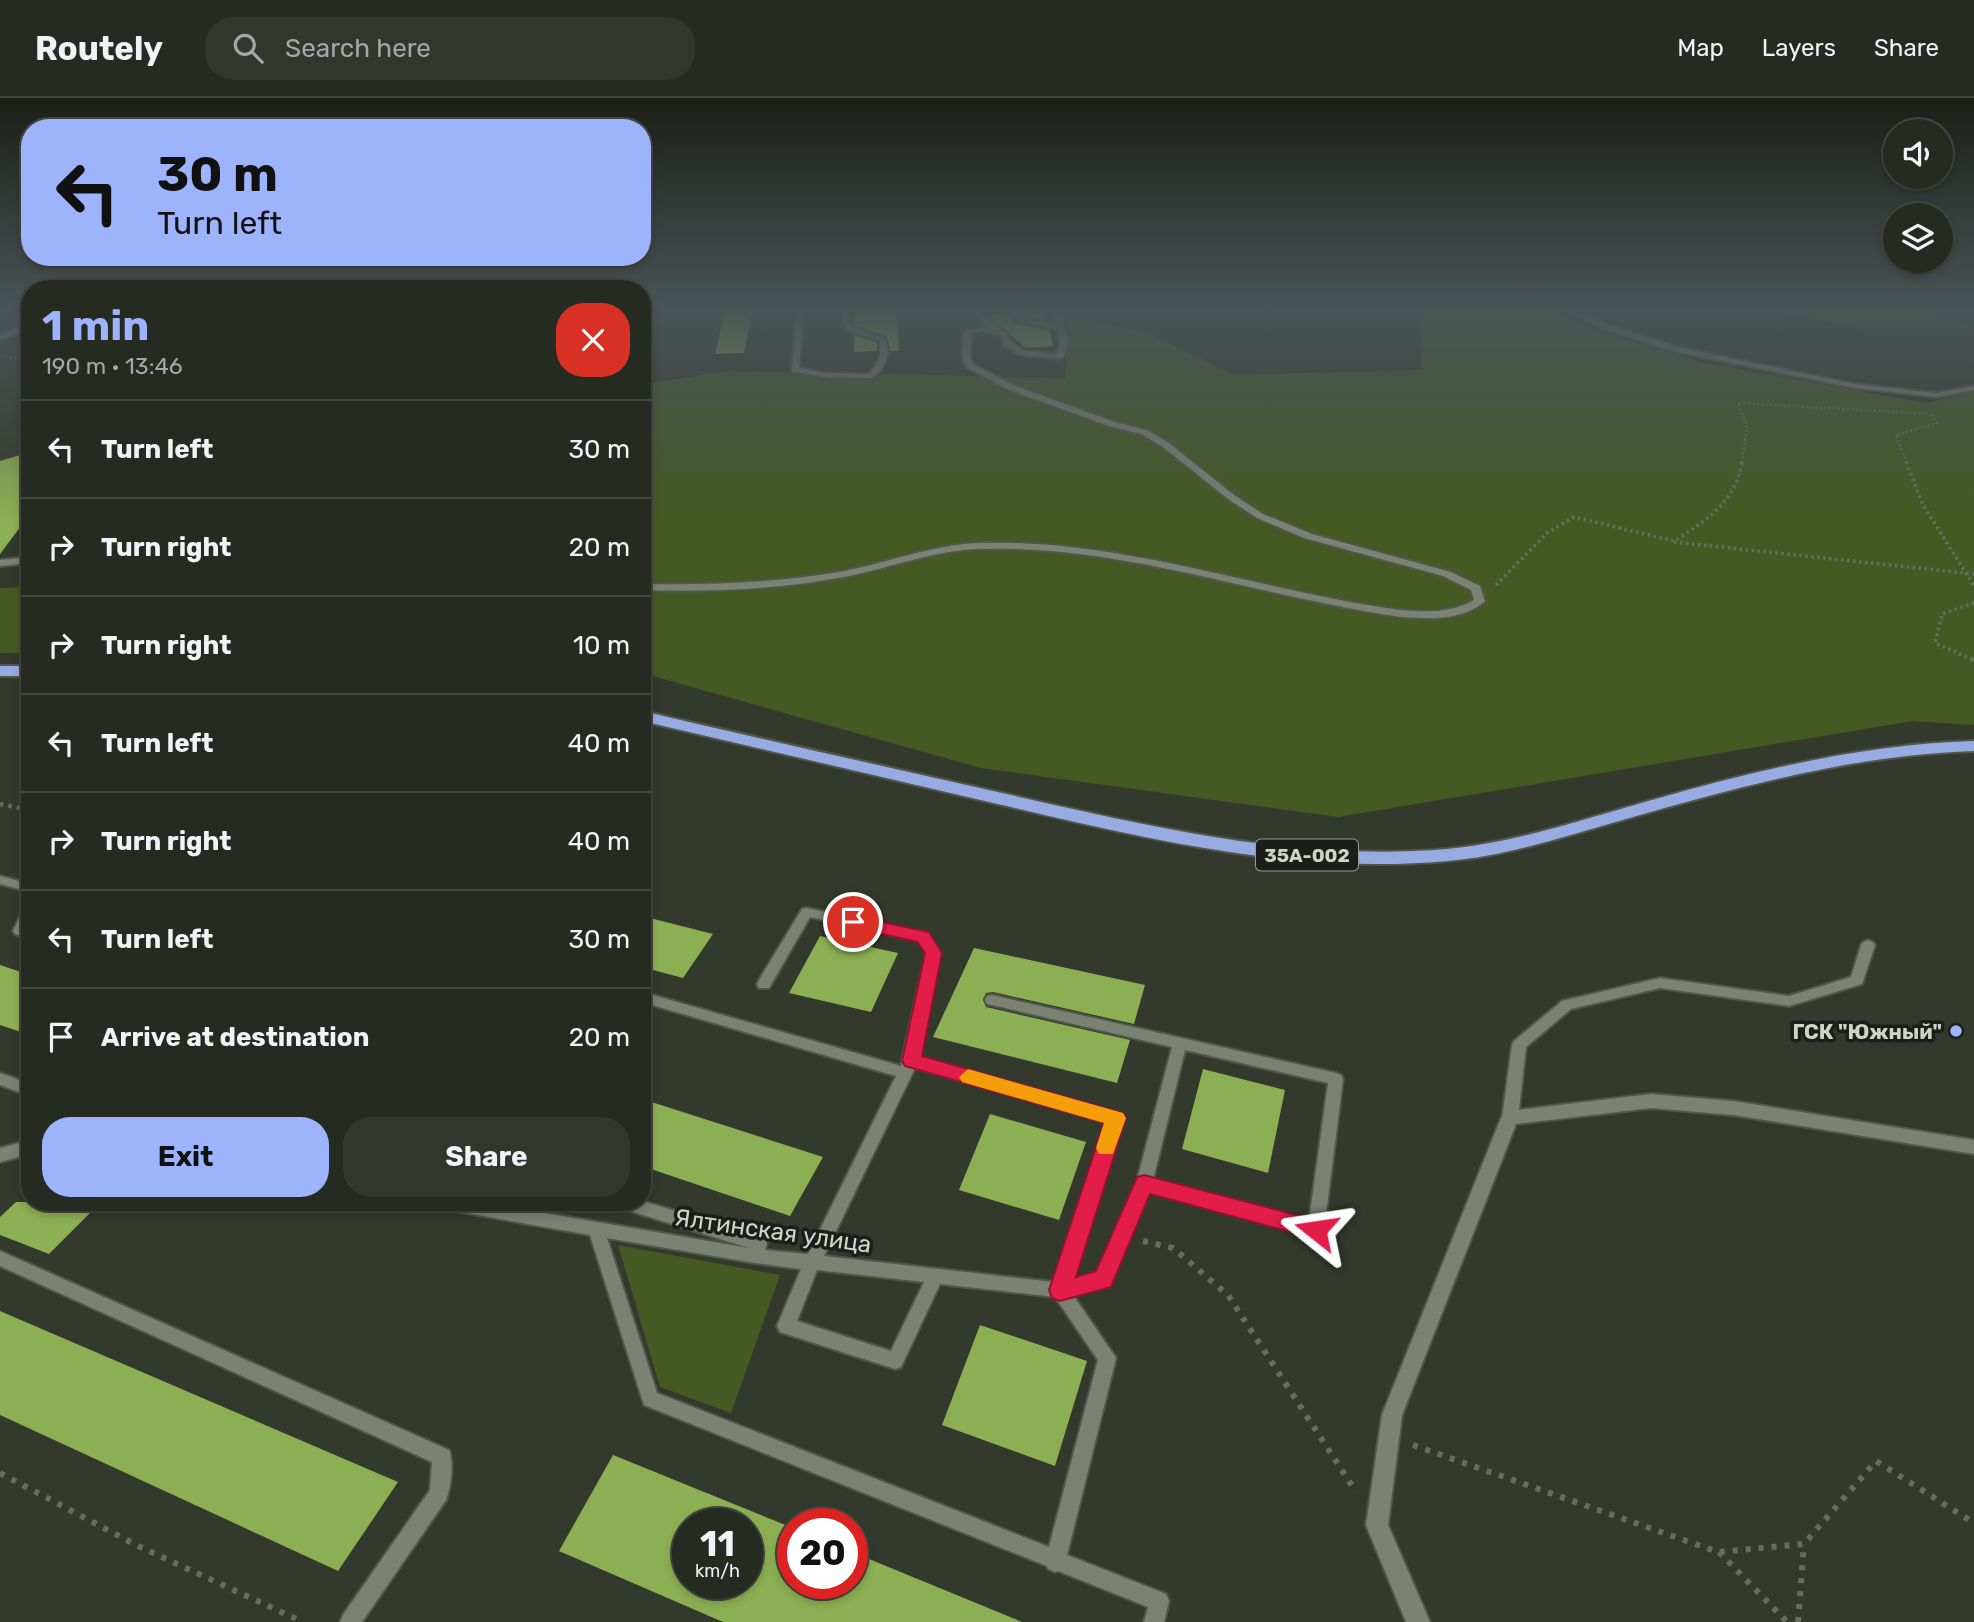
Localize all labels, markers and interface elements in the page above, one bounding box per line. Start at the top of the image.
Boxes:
search box [205,17,695,80]
text: Routely [35,29,163,68]
icon: search [229,29,267,67]
text: Search here [285,33,431,64]
text: Map [1677,34,1724,62]
text: Layers [1762,34,1836,62]
text: Share [1874,34,1939,62]
map controls [1883,119,1953,273]
button: sound [1883,119,1953,189]
text: 30 m [157,145,278,203]
icon: left [42,147,133,238]
button: layers [1883,203,1953,273]
text: Turn left [157,204,282,242]
text: 1 min [42,301,149,351]
button: close [556,303,630,377]
text: 190 m · 13:46 [42,352,183,380]
icon: left [42,430,80,468]
text: Turn left [101,434,213,465]
text: 30 m [568,434,630,465]
icon: right [42,528,80,566]
text: Turn right [101,532,231,563]
text: 20 m [569,532,630,563]
icon: right [42,626,80,664]
text: Turn right [101,630,231,661]
text: 10 m [573,630,630,661]
icon: left [42,724,80,762]
text: Turn left [101,728,213,759]
text: 40 m [568,728,630,759]
icon: right [42,822,80,860]
text: Turn right [101,826,231,857]
text: 40 m [568,826,630,857]
road number: 35А-002 [1256,840,1358,870]
pin [823,892,883,952]
icon: arrive [834,903,872,941]
icon: left [42,920,80,958]
text: Turn left [101,924,213,955]
text: 30 m [568,924,630,955]
icon: arrive [42,1018,80,1056]
place label: ГСК "Южный" [1792,1019,1942,1044]
text: Arrive at destination [101,1022,369,1053]
text: 20 m [569,1022,630,1053]
marker: ГСК "Южный" [1948,1023,1964,1039]
button: Exit [42,1117,329,1197]
button: Share [343,1117,630,1197]
position arrow [1279,1193,1353,1267]
street label: Ялтинская улица [673,1203,873,1259]
speed limit sign: 20 [777,1508,868,1599]
text: 11 [700,1523,735,1565]
text: km/h [695,1560,740,1582]

